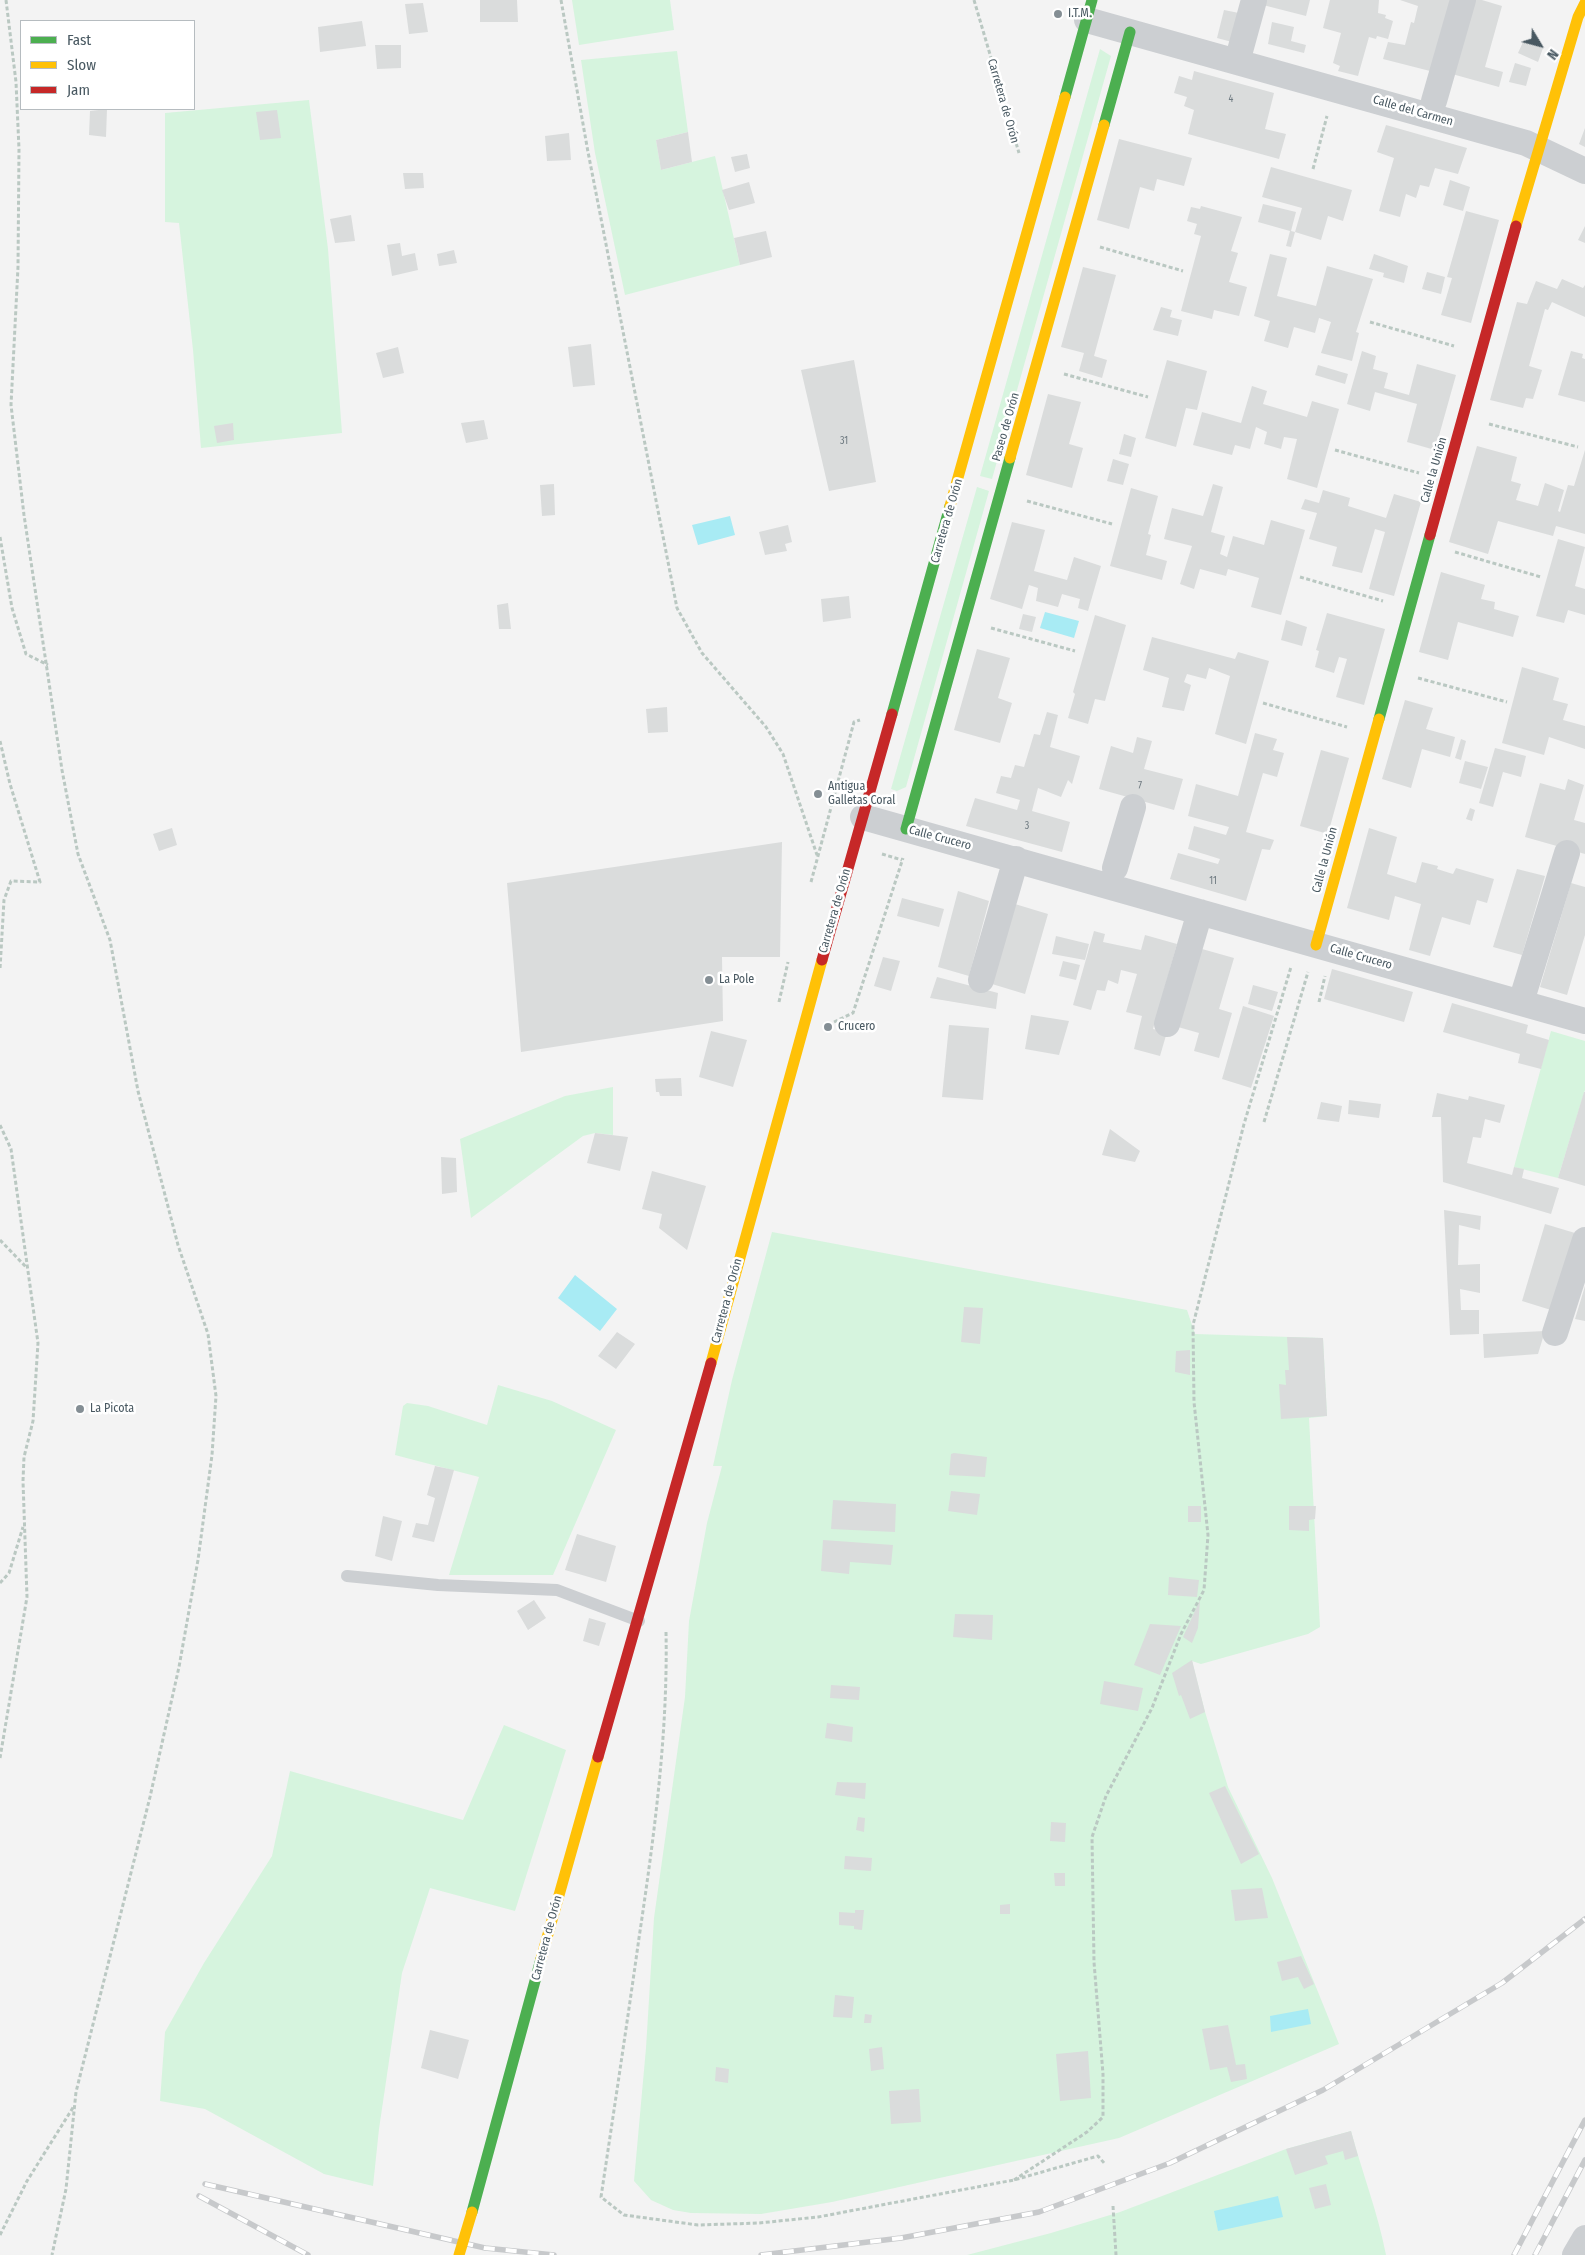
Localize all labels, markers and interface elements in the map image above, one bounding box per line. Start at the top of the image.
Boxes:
place label: I.T.M. [1068,7,1091,21]
marker: I.T.M. [1052,8,1064,20]
legend [20,20,195,110]
north arrow [1515,20,1565,70]
text: Fast [67,31,91,49]
text: N [1543,46,1562,63]
text: Slow [67,56,96,74]
street label: Carretera de Orón [984,57,1022,145]
text: Jam [67,81,90,99]
house number: 4 [1229,93,1233,105]
street label: Calle del Carmen [1371,93,1455,129]
street label: Paseo de Orón [989,391,1023,463]
house number: 31 [840,435,848,447]
street label: Calle la Unión [1418,436,1450,504]
street label: Carretera de Orón [928,477,966,565]
place label: Antigua Galletas Coral [828,780,895,808]
house number: 7 [1138,780,1142,792]
marker: Antigua Galletas Coral [812,788,824,800]
house number: 3 [1025,820,1029,832]
street label: Calle Crucero [907,823,973,853]
street label: Calle la Unión [1309,825,1341,895]
street label: Carretera de Orón [816,867,854,955]
house number: 11 [1209,875,1217,887]
street label: Calle Crucero [1328,941,1394,973]
place label: La Pole [719,973,754,987]
marker: La Pole [703,974,715,986]
place label: Crucero [838,1020,875,1034]
marker: Crucero [822,1021,834,1033]
street label: Carretera de Orón [709,1257,745,1345]
place label: La Picota [90,1402,134,1416]
marker: La Picota [74,1403,86,1415]
street label: Carretera de Orón [529,1894,565,1982]

